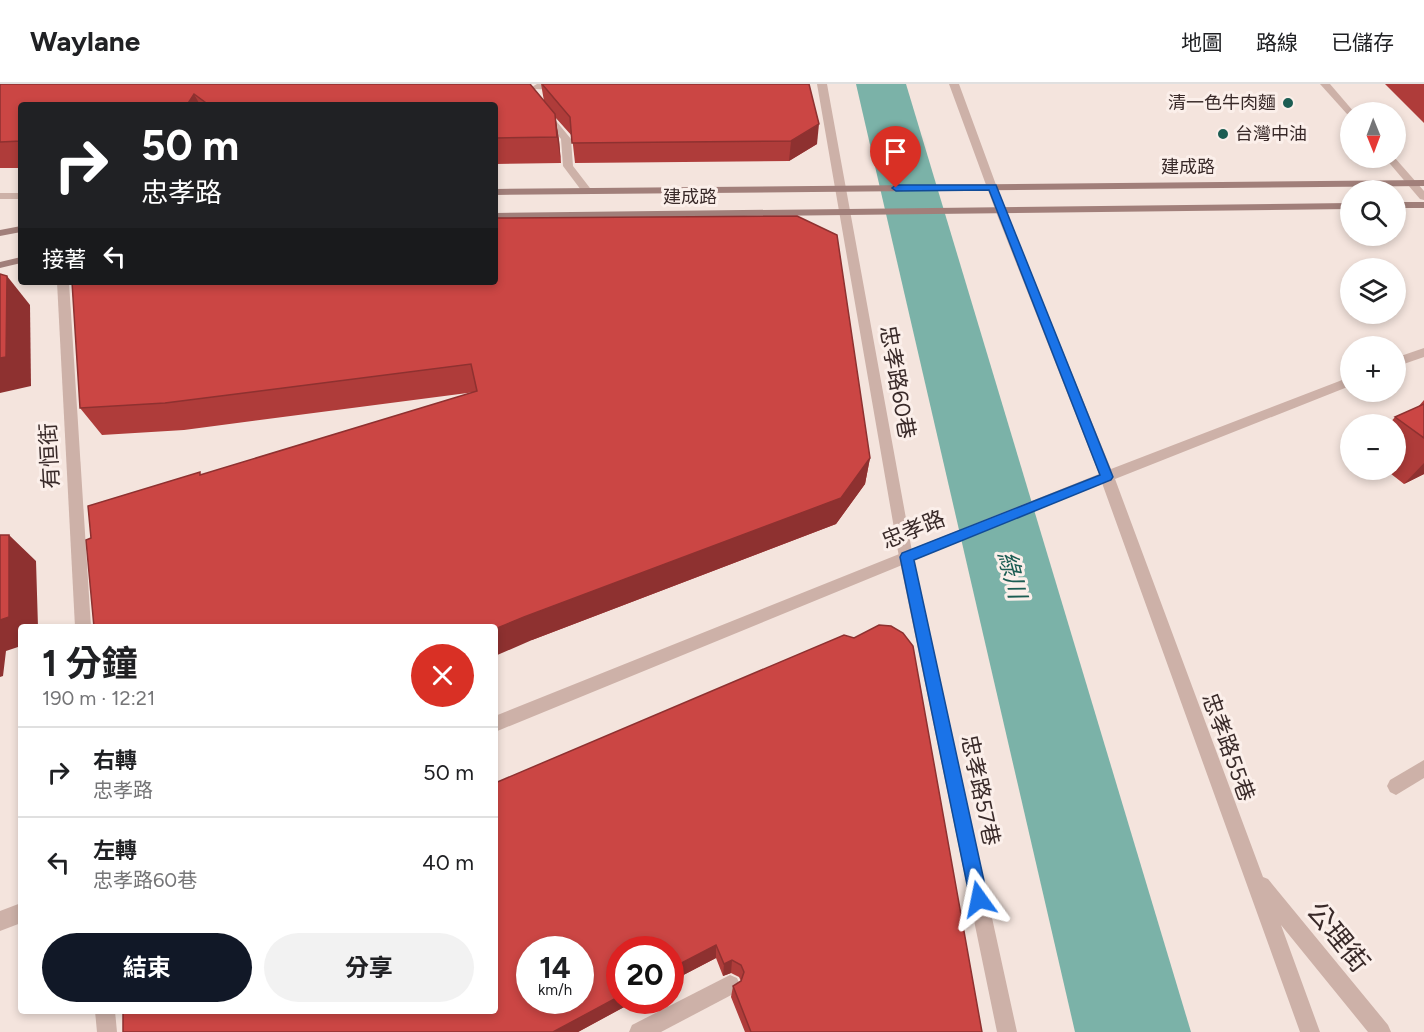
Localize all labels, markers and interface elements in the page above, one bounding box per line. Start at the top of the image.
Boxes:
text: Waylane [30,24,140,58]
text: 地圖 [1181,30,1223,55]
text: 路線 [1256,30,1298,55]
text: 已儲存 [1331,30,1394,55]
place label: 清一色牛肉麵 [1168,92,1276,114]
marker: 清一色牛肉麵 [1281,96,1295,110]
north arrow [1340,102,1406,168]
map controls [1340,102,1406,480]
text: 50 m [141,120,239,171]
place label: 台灣中油 [1235,123,1307,145]
icon: right [42,126,120,204]
pin [870,126,921,188]
marker: 台灣中油 [1216,127,1230,141]
icon: arrive [879,135,912,168]
street label: 建成路 [1161,156,1215,178]
text: 忠孝路 [141,176,222,209]
button: search [1340,180,1406,246]
street label: 建成路 [663,186,717,208]
icon: left [98,240,131,273]
text: 接著 [42,246,86,273]
button: layers [1340,258,1406,324]
street label: 忠孝路60巷 [874,323,921,441]
button: + [1340,336,1406,402]
button: − [1340,414,1406,480]
street label: 有恒街 [34,422,65,490]
street label: 忠孝路 [878,505,949,554]
water label: 綠川 [992,548,1033,605]
text: 1 分鐘 [42,642,138,685]
button: close [411,644,474,707]
text: 190 m · 12:21 [42,686,155,710]
street label: 忠孝路55巷 [1196,689,1261,805]
street label: 忠孝路57巷 [956,732,1005,848]
text: 右轉 [93,747,137,774]
icon: right [42,756,75,789]
text: 50 m [423,759,474,786]
text: 忠孝路 [93,778,153,802]
text: 左轉 [93,837,137,864]
icon: left [42,846,75,879]
text: 40 m [422,849,474,876]
position arrow [947,867,1011,931]
text: 忠孝路60巷 [93,868,197,892]
street label: 公理街 [1300,895,1377,979]
button: 結束 [42,933,252,1002]
button: 分享 [264,933,474,1002]
speed limit sign: 20 [606,936,684,1014]
text: 14 [539,949,571,986]
text: km/h [538,981,572,999]

